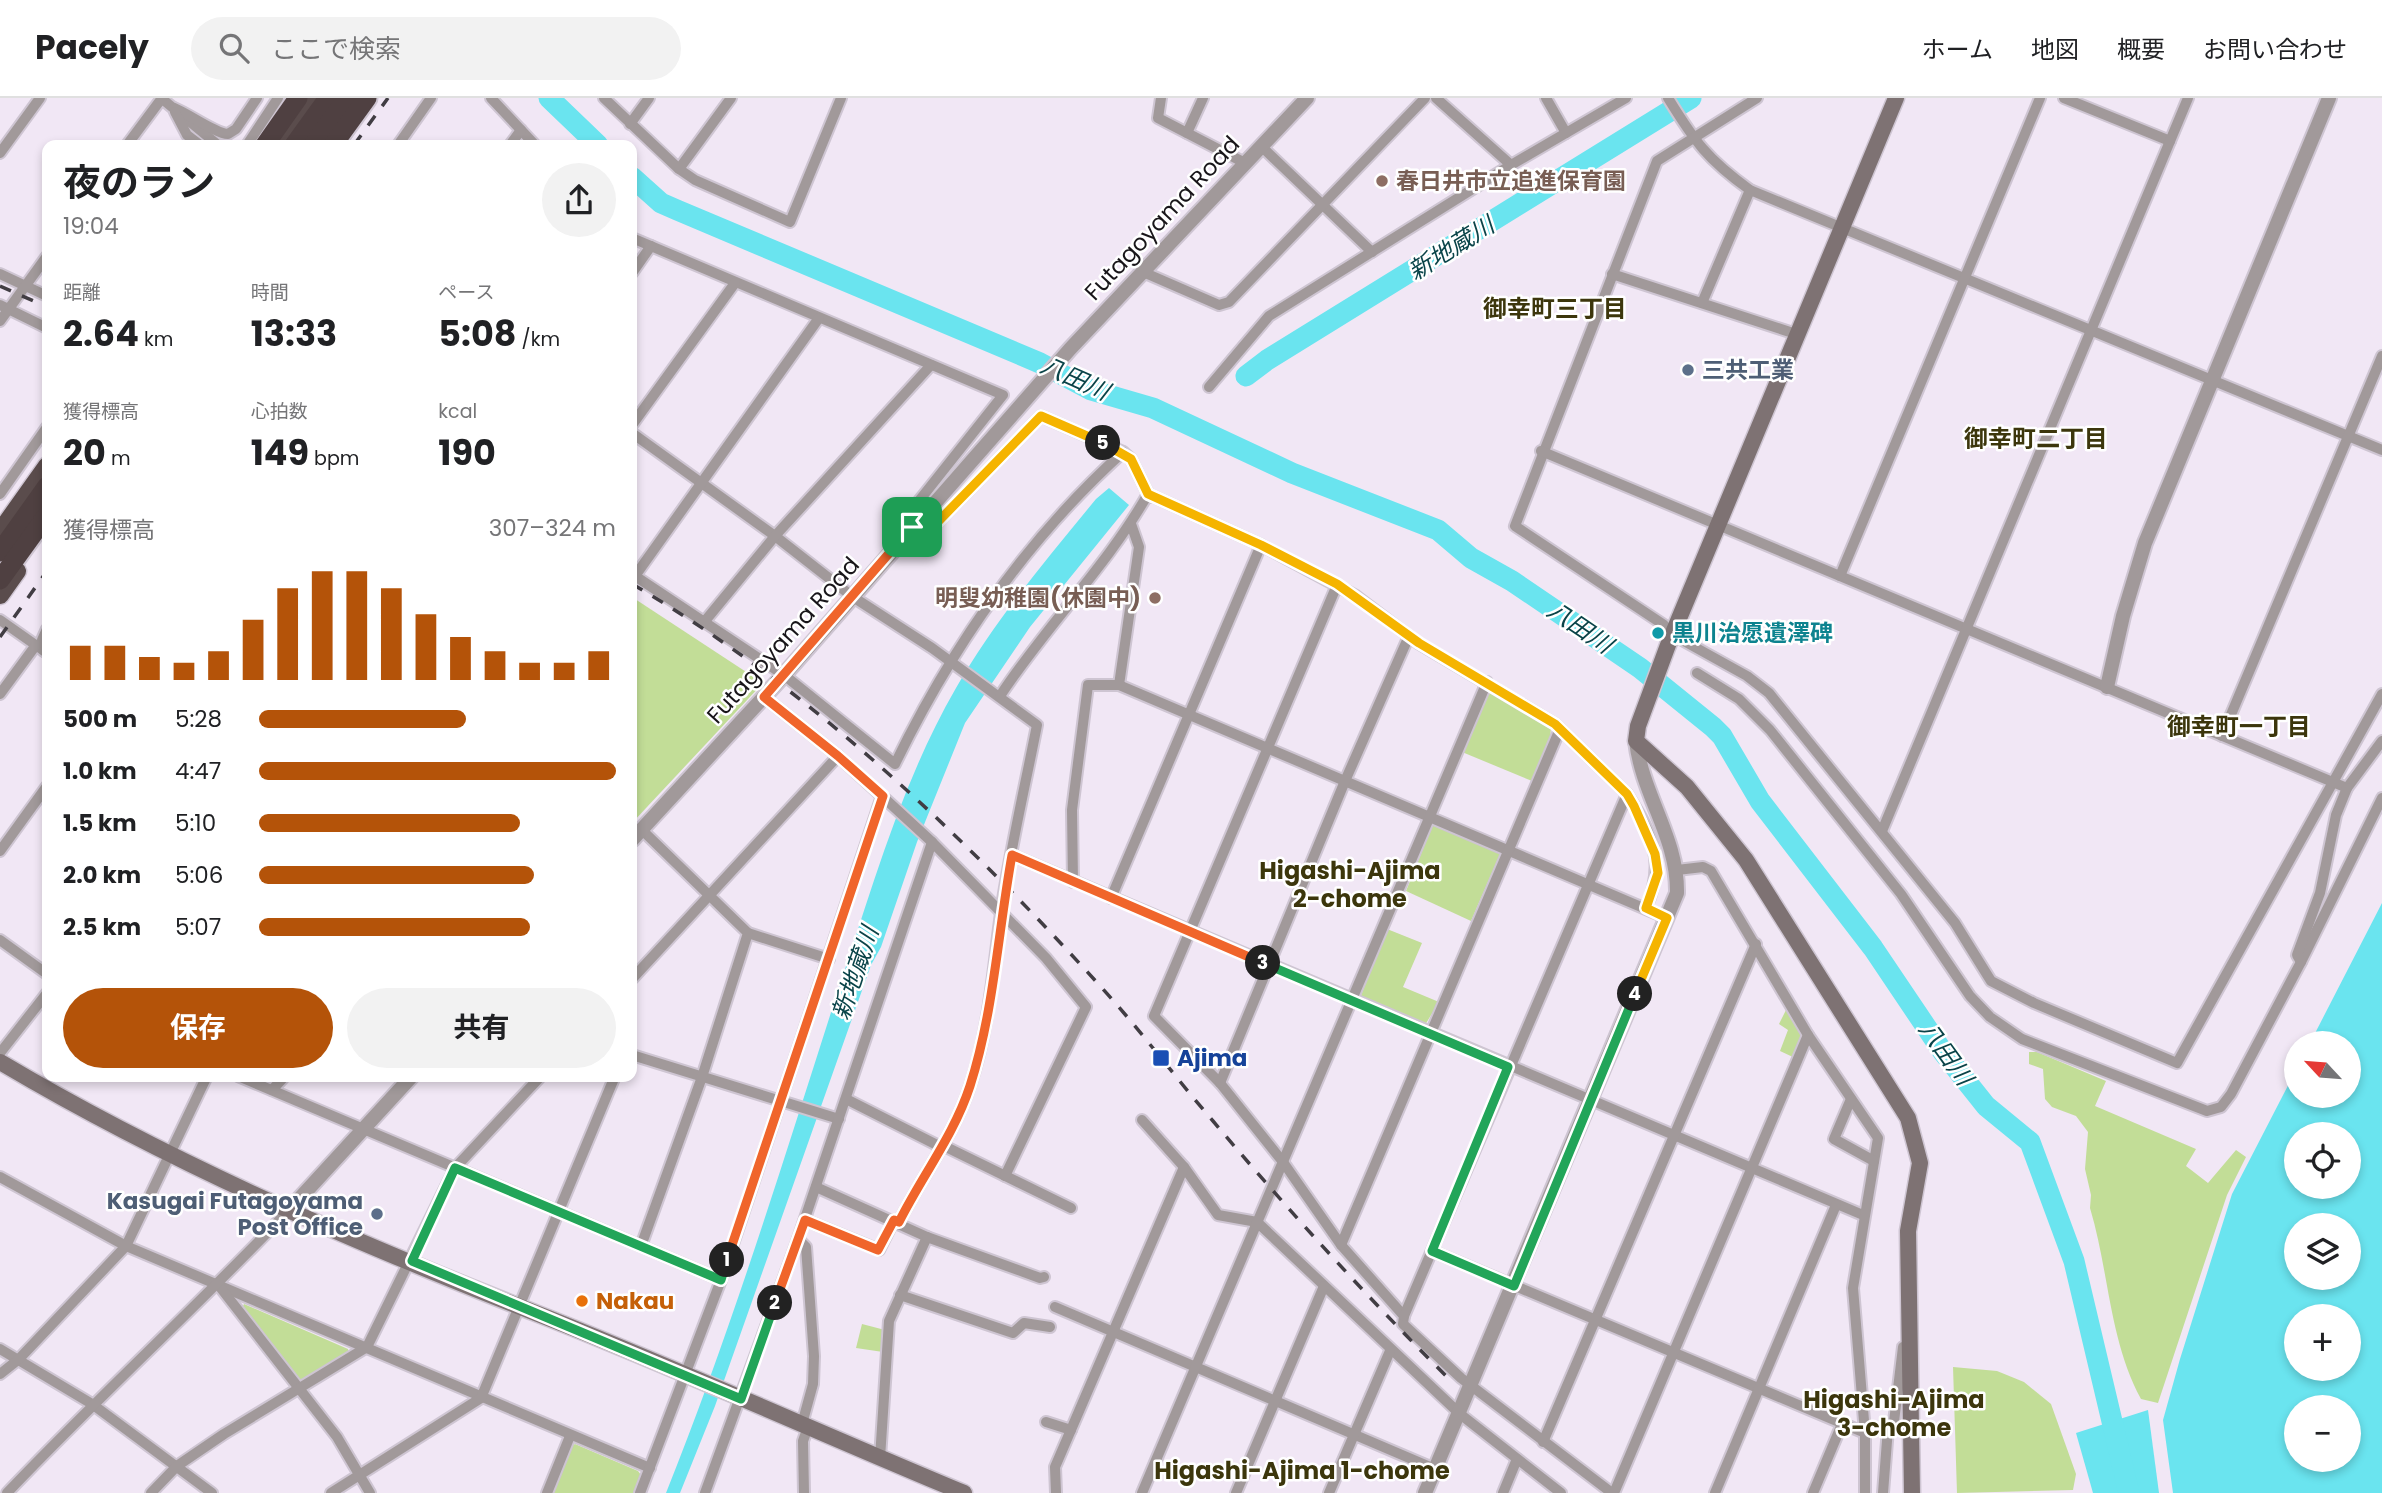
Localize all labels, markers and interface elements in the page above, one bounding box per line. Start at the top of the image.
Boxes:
search box [191,17,681,80]
text: Pacely [35,24,149,71]
icon: search [215,29,253,67]
text: ここで検索 [271,31,401,67]
text: ホーム [1922,33,1993,66]
text: 地図 [2031,33,2079,66]
text: 概要 [2117,33,2165,66]
text: お問い合わせ [2203,33,2347,66]
street label: Futagoyama Road [1077,129,1247,307]
text: 夜のラン [63,156,215,209]
button: share [542,163,616,237]
place label: 春日井市立追進保育園 [1396,165,1626,197]
marker: 春日井市立追進保育園 [1374,173,1390,189]
water label: 新地蔵川 [1402,207,1503,287]
text: 19:04 [63,210,119,242]
text: 距離 [63,279,101,306]
text: 時間 [251,279,289,306]
text: ペース [438,279,494,306]
district label: 御幸町三丁目 [1483,292,1627,325]
text: 2.64 [63,309,139,358]
text: 13:33 [251,309,337,358]
text: 5:08 [438,309,517,358]
text: km [139,326,173,353]
text: /km [517,326,560,353]
water label: 八田川 [1035,348,1117,409]
place label: 三共工業 [1702,354,1794,386]
marker: 三共工業 [1680,362,1696,378]
text: 獲得標高 [63,398,139,425]
text: 心拍数 [251,398,308,425]
text: kcal [438,398,477,425]
district label: 御幸町二丁目 [1964,422,2108,455]
pin: 5 [1086,426,1120,460]
text: 20 [63,428,106,477]
text: 149 [251,428,309,477]
text: 190 [438,428,496,477]
text: 5 [1096,429,1109,456]
text: m [106,445,130,472]
text: bpm [309,445,359,472]
pin [882,497,942,557]
icon: arrive [893,508,931,546]
text: 307–324 m [489,512,616,544]
text: 獲得標高 [63,514,155,546]
street label: Futagoyama Road [699,550,867,730]
place label: 明叟幼稚園(休園中) [935,582,1141,614]
marker: 明叟幼稚園(休園中) [1147,590,1163,606]
water label: 八田川 [1541,593,1622,662]
place label: 黒川治愿遺澤碑 [1672,617,1833,649]
marker: 黒川治愿遺澤碑 [1650,625,1666,641]
text: 500 m [63,703,137,735]
text: 5:28 [175,703,222,735]
district label: 御幸町一丁目 [2167,710,2311,743]
text: 1.0 km [63,755,137,787]
text: 4:47 [175,755,221,787]
text: 1.5 km [63,807,137,839]
text: 5:10 [175,807,216,839]
district label: Higashi-Ajima 2-chome [1259,854,1441,915]
text: 2.0 km [63,859,141,891]
text: 5:06 [175,859,223,891]
text: 2.5 km [63,911,141,943]
text: 5:07 [175,911,221,943]
water label: 新地蔵川 [824,919,887,1024]
pin: 3 [1246,946,1280,980]
text: 3 [1257,949,1268,976]
pin: 4 [1618,976,1652,1012]
text: 4 [1628,980,1641,1007]
button: 保存 [63,988,333,1068]
button: 共有 [347,988,616,1068]
water label: 八田川 [1911,1014,1982,1094]
north arrow [2284,1031,2361,1108]
map controls [2284,1031,2361,1472]
place label: Ajima [1177,1042,1247,1074]
marker: Ajima [1151,1048,1171,1068]
button: locate [2284,1122,2361,1199]
place label: Kasugai Futagoyama Post Office [107,1185,363,1243]
marker: Kasugai Futagoyama Post Office [369,1206,385,1222]
button: layers [2284,1213,2361,1290]
pin: 1 [710,1242,744,1278]
text: 1 [723,1246,730,1273]
place label: Nakau [596,1285,674,1317]
pin: 2 [758,1286,792,1320]
text: 2 [769,1289,780,1316]
marker: Nakau [574,1293,590,1309]
button: + [2284,1304,2361,1381]
district label: Higashi-Ajima 3-chome [1803,1383,1985,1444]
button: − [2284,1395,2361,1472]
district label: Higashi-Ajima 1-chome [1154,1454,1450,1487]

